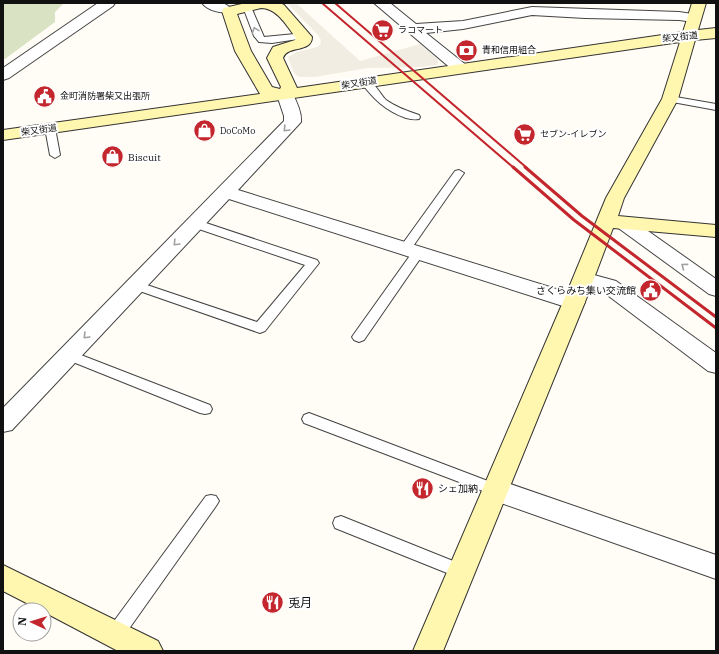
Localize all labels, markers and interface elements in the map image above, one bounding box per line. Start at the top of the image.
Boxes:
supermarket icon: ラコマート [370,17,396,43]
place label: ラコマート [398,24,443,35]
one-way arrow [252,27,260,34]
street label: 柴又街道 [661,29,698,44]
bank icon: 青和信用組合 [454,37,480,63]
place label: 青和信用組合 [482,44,536,55]
street label: 柴又街道 [340,74,378,91]
public building icon: 金町消防署柴又出張所 [31,83,57,109]
place label: 金町消防署柴又出張所 [60,90,150,101]
shop icon: DoCoMo [191,118,217,144]
supermarket icon: セブン-イレブン [511,121,537,147]
street label: 柴又街道 [20,122,58,137]
one-way arrow [283,124,291,132]
place label: DoCoMo [220,125,255,136]
place label: セブン-イレブン [540,128,607,139]
shop icon: Biscuit [100,144,126,170]
place label: Biscuit [128,151,161,164]
one-way arrow [174,238,181,245]
one-way arrow [682,264,689,271]
public building icon: さくらみち集い交流館 [638,277,664,303]
place label: さくらみち集い交流館 [536,284,636,297]
one-way arrow [83,331,91,339]
restaurant icon: シェ加納 [410,475,436,501]
place label: シェ加納 [438,482,478,495]
restaurant icon: 兎月 [259,590,285,616]
place label: 兎月 [288,595,312,610]
north arrow [12,602,52,642]
text: N [15,616,29,626]

